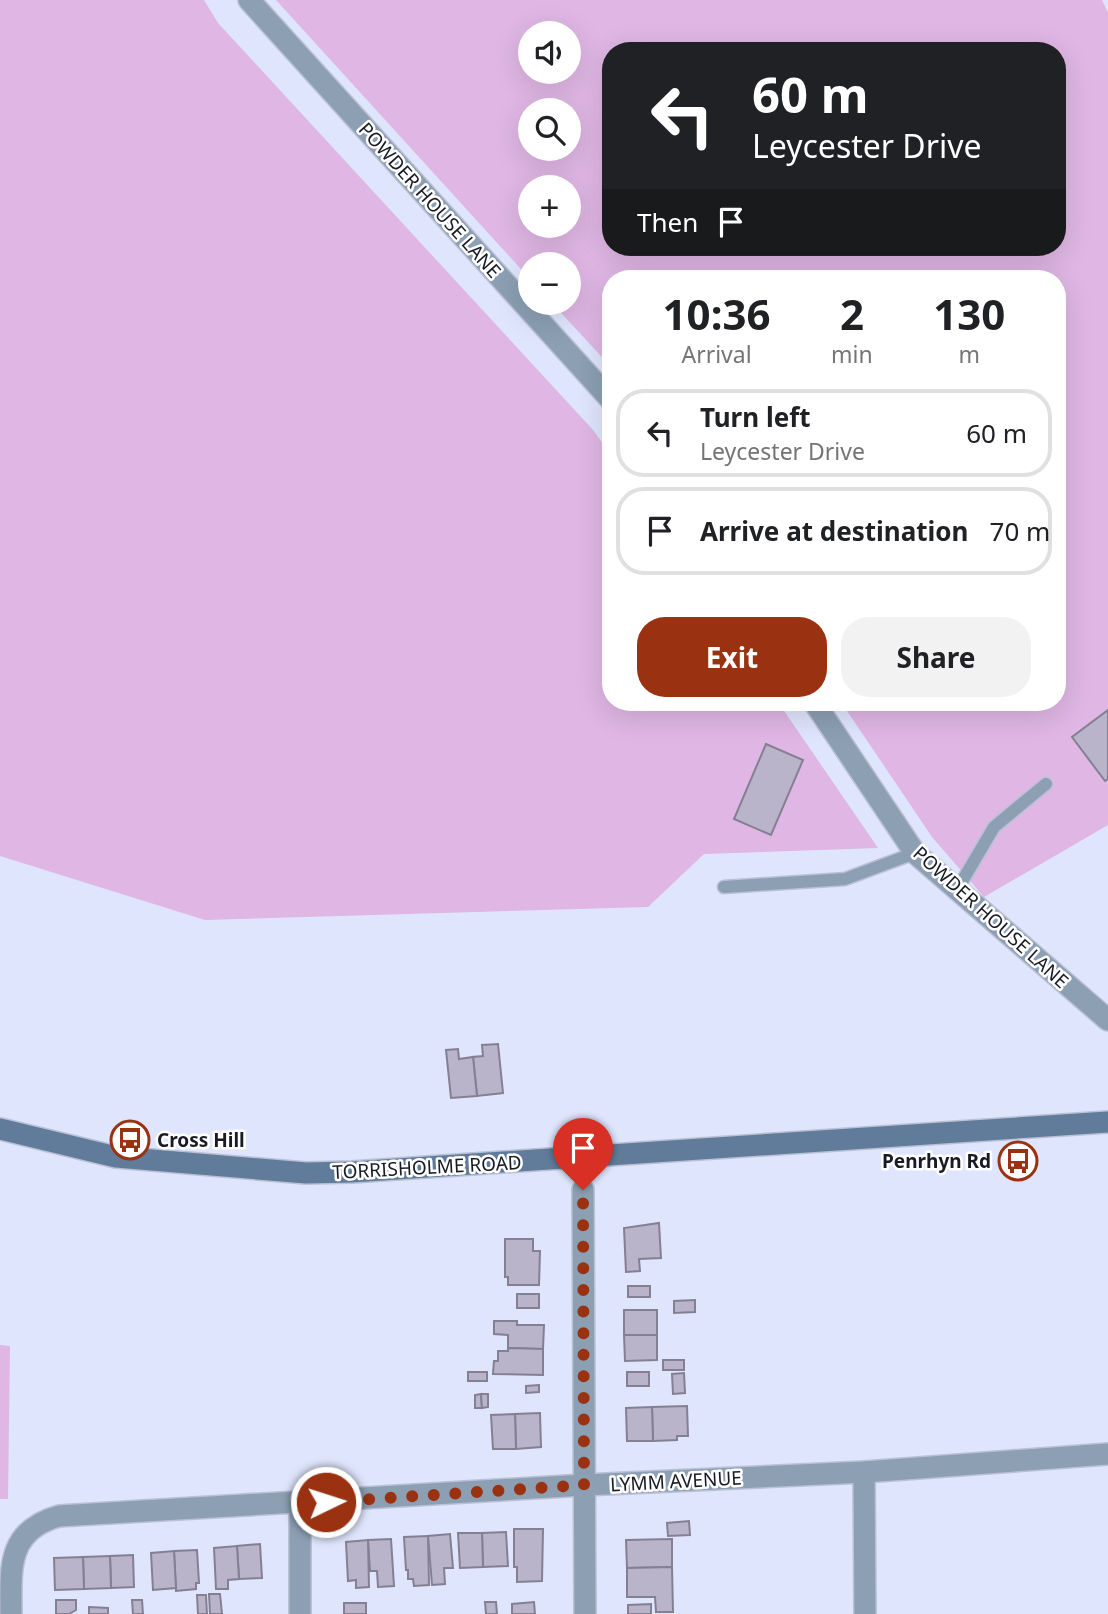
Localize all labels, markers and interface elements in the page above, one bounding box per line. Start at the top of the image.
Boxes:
map controls [518,21,581,315]
button: sound [518,21,581,84]
text: 60 m [752,61,869,127]
icon: left [637,70,728,161]
button: search [518,98,581,161]
street label: POWDER HOUSE LANE [353,117,507,283]
text: Leycester Drive [752,124,982,167]
button: + [518,175,581,238]
icon: arrive [712,203,750,241]
text: Then [637,204,698,240]
button: − [518,252,581,315]
text: 10:36 [663,285,770,342]
text: 2 [840,285,864,342]
text: 130 [933,285,1005,342]
text: Arrival [681,338,752,370]
text: min [831,338,873,370]
text: m [959,338,980,370]
text: Turn left [700,399,811,435]
icon: left [641,414,679,452]
text: 60 m [966,415,1027,451]
text: Leycester Drive [700,435,865,467]
icon: arrive [641,512,679,550]
text: Arrive at destination [700,513,969,549]
text: 70 m [990,513,1050,549]
button: Exit [637,617,827,697]
button: Share [841,617,1031,697]
street label: POWDER HOUSE LANE [908,840,1074,994]
pin [553,1118,613,1190]
bus stop icon: Cross Hill [109,1119,151,1161]
place label: Cross Hill [157,1127,245,1153]
icon: arrive [564,1129,602,1167]
bus stop icon: Penrhyn Rd [997,1140,1039,1182]
place label: Penrhyn Rd [882,1148,991,1174]
street label: TORRISHOLME ROAD [332,1149,522,1185]
position arrow [289,1465,363,1539]
street label: LYMM AVENUE [610,1465,742,1497]

